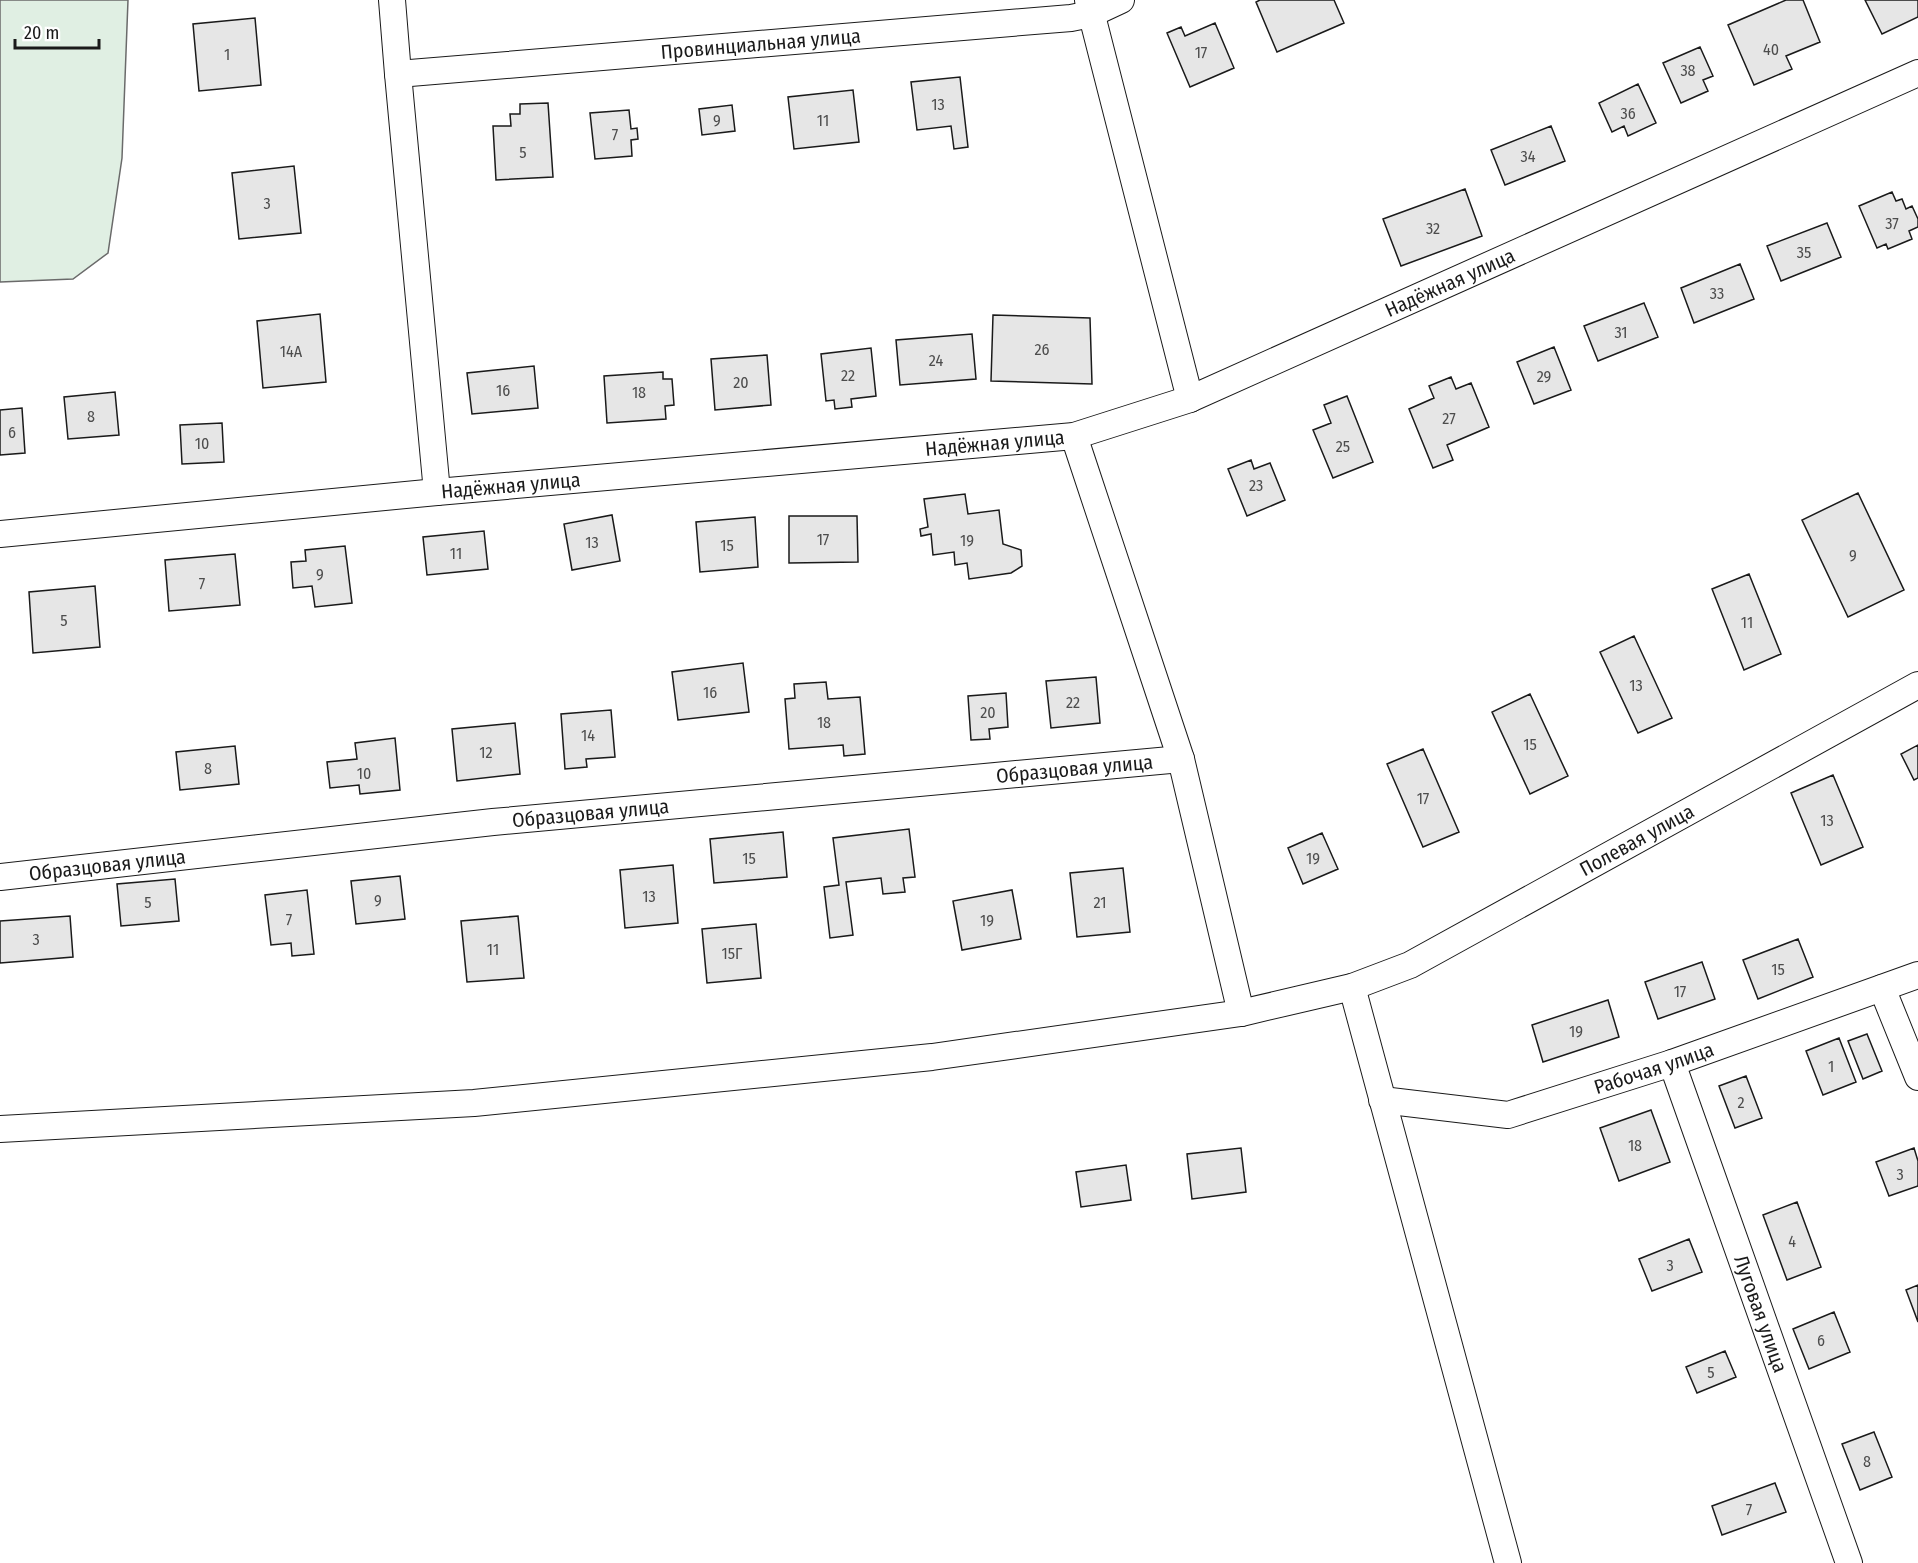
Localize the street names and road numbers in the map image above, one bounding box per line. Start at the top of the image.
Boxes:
street label: Провинциальная улица [660,24,862,64]
street label: Надёжная улица [1381,243,1519,322]
street label: Надёжная улица [924,425,1065,461]
street label: Надёжная улица [440,467,581,504]
street label: Образцовая улица [995,750,1154,788]
street label: Образцовая улица [511,794,670,832]
street label: Полевая улица [1575,799,1698,881]
street label: Образцовая улица [28,844,187,886]
street label: Рабочая улица [1591,1037,1717,1099]
street label: Луговая улица [1729,1252,1793,1376]

